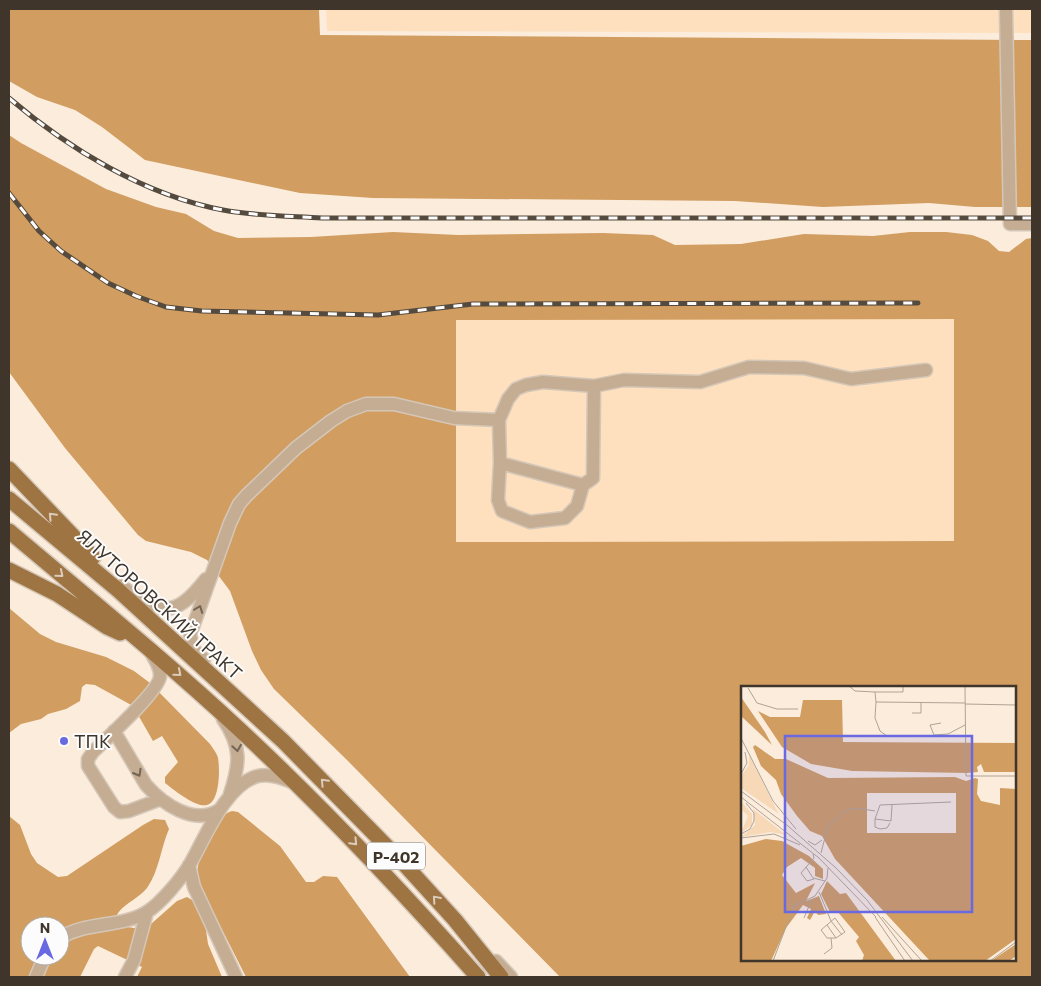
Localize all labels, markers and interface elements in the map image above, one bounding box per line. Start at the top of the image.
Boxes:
one-way arrow [49,513,58,522]
street label: ЯЛУТОРОВСКИЙ ТРАКТ [73,524,247,684]
one-way arrow [54,568,63,577]
one-way arrow [193,605,203,614]
one-way arrow [172,668,181,677]
inset map [741,686,1016,961]
place label: ТПК [74,730,111,752]
marker: ТПК [58,735,70,747]
one-way arrow [231,744,241,753]
one-way arrow [132,768,142,777]
one-way arrow [321,778,330,787]
one-way arrow [348,836,357,845]
road number: Р-402 [367,842,425,869]
one-way arrow [433,896,442,905]
north arrow [20,916,70,966]
text: N [40,919,50,936]

